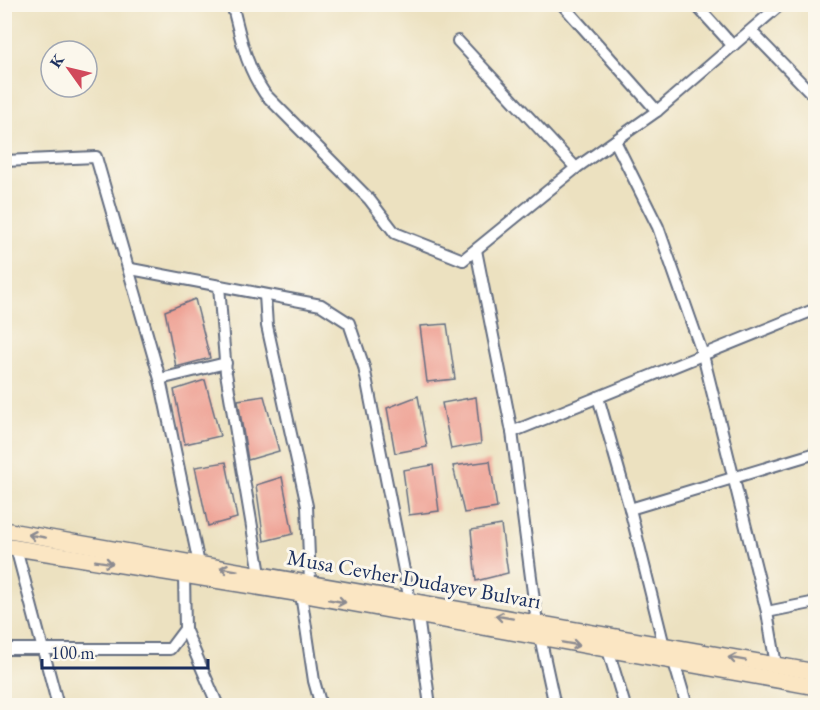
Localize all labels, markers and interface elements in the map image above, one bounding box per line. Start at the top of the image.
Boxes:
north arrow [39,39,99,99]
text: K [45,49,70,72]
one-way arrow [28,530,47,541]
street label: Musa Cevher Dudayev Bulvarı [285,542,543,616]
one-way arrow [93,557,113,568]
one-way arrow [220,563,239,574]
one-way arrow [327,596,347,607]
one-way arrow [494,612,514,623]
scale bar [42,632,208,670]
one-way arrow [560,639,580,650]
text: 100 m [51,641,95,664]
one-way arrow [728,653,748,664]

